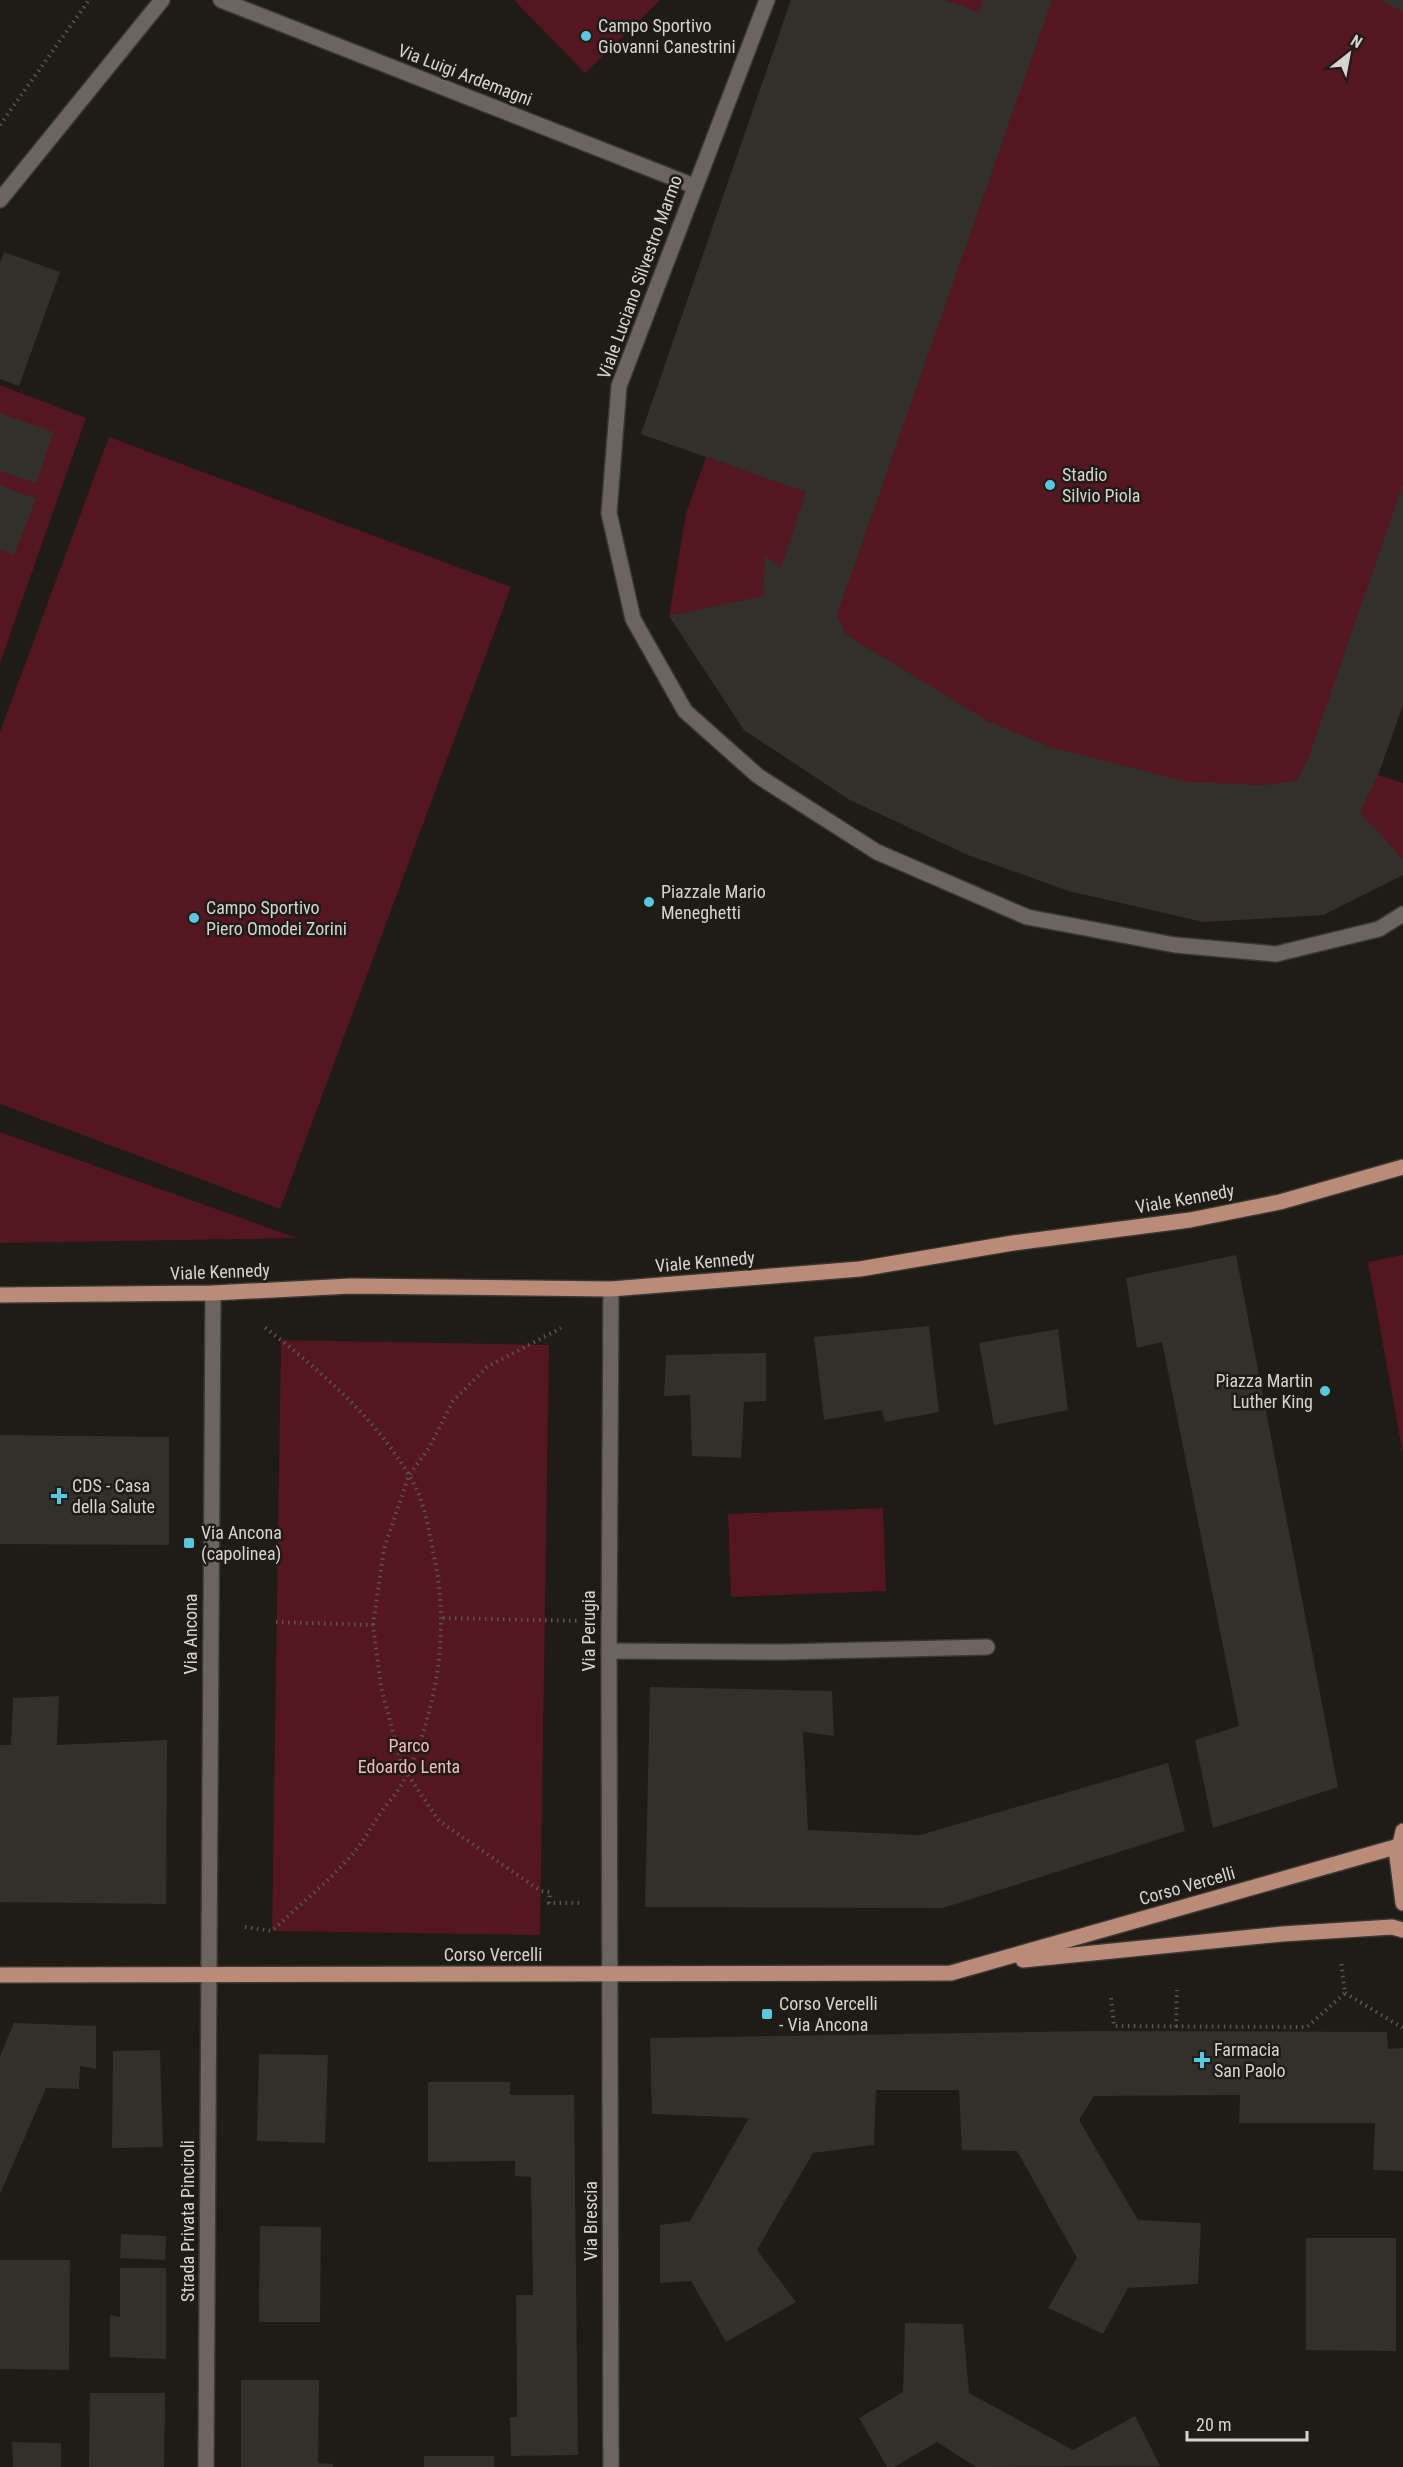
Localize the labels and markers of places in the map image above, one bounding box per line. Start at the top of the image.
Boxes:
place label: Campo Sportivo Giovanni Canestrini [598,15,736,57]
marker: Campo Sportivo Giovanni Canestrini [579,29,593,43]
place label: Stadio Silvio Piola [1062,464,1141,506]
marker: Stadio Silvio Piola [1043,478,1057,492]
place label: Piazzale Mario Meneghetti [661,881,766,923]
marker: Piazzale Mario Meneghetti [642,895,656,909]
place label: Campo Sportivo Piero Omodei Zorini [206,897,347,939]
marker: Campo Sportivo Piero Omodei Zorini [187,911,201,925]
place label: Piazza Martin Luther King [1215,1370,1313,1412]
marker: Piazza Martin Luther King [1318,1384,1332,1398]
place label: CDS - Casa della Salute [72,1475,155,1517]
marker: CDS - Casa della Salute [50,1487,68,1505]
place label: Via Ancona (capolinea) [201,1522,282,1565]
marker: Via Ancona (capolinea) [182,1536,196,1550]
place label: Corso Vercelli - Via Ancona [779,1993,878,2035]
marker: Corso Vercelli - Via Ancona [760,2007,774,2021]
place label: Farmacia San Paolo [1214,2039,1286,2081]
marker: Farmacia San Paolo [1195,2053,1209,2067]

